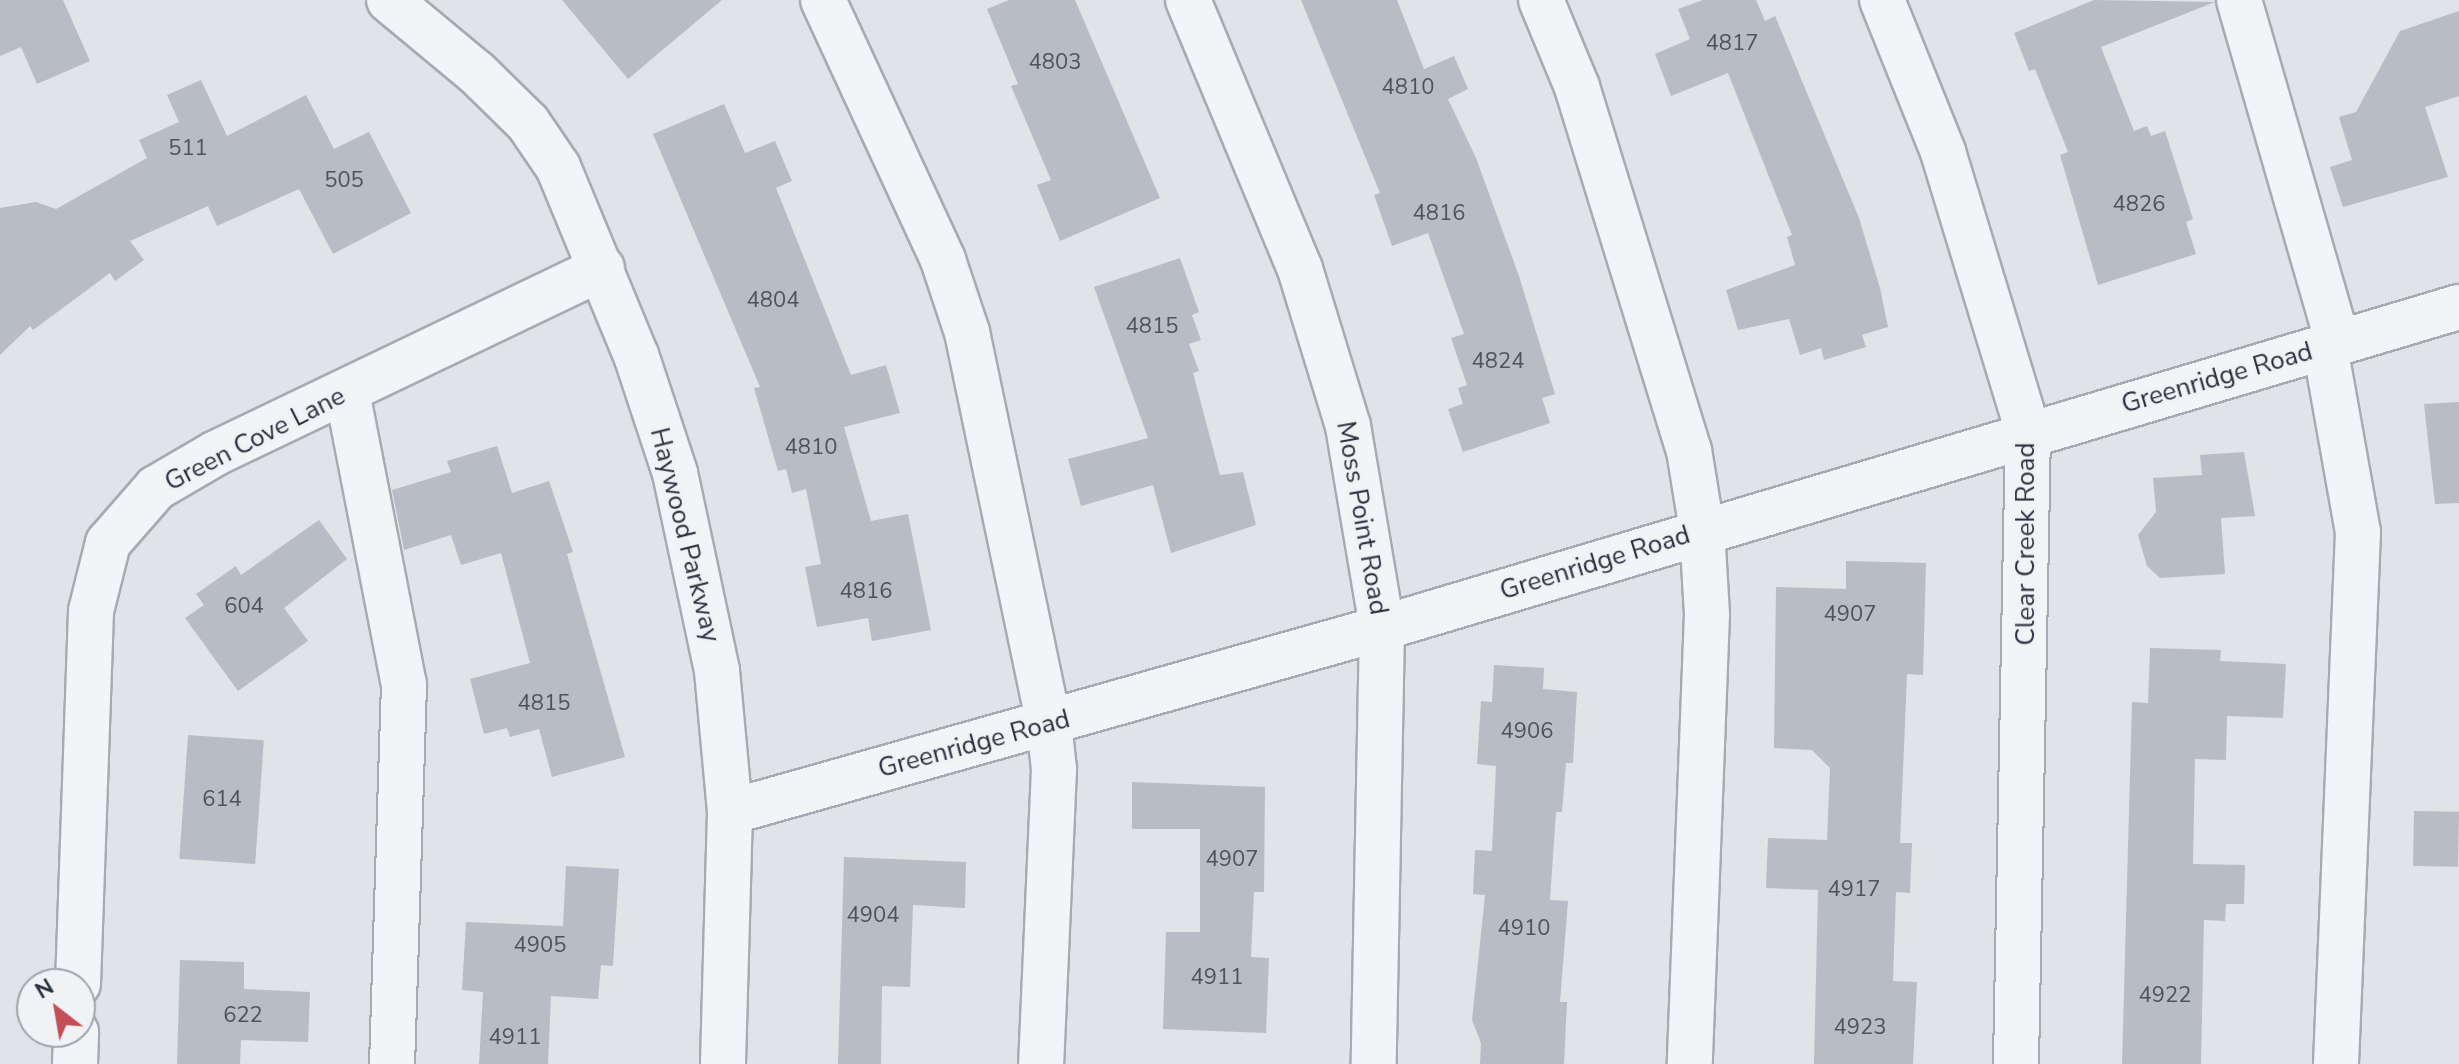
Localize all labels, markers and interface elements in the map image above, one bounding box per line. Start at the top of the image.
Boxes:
house number: 4817 [1706,31,1758,57]
house number: 4803 [1029,50,1081,76]
house number: 4810 [1382,75,1434,101]
house number: 511 [168,136,208,162]
house number: 505 [324,168,364,194]
house number: 4826 [2113,192,2165,218]
house number: 4816 [1413,201,1465,227]
house number: 4804 [747,288,799,314]
house number: 4815 [1126,314,1178,340]
street label: Greenridge Road [2118,336,2316,420]
house number: 4824 [1472,349,1524,375]
street label: Green Cove Lane [160,380,350,498]
street label: Moss Point Road [1330,419,1394,617]
street label: Haywood Parkway [643,425,727,645]
house number: 4810 [785,435,837,461]
street label: Clear Creek Road [2010,442,2042,646]
street label: Greenridge Road [1496,519,1694,607]
house number: 4816 [840,579,892,605]
house number: 604 [224,594,264,620]
house number: 4907 [1824,602,1876,628]
house number: 4815 [518,691,570,717]
street label: Greenridge Road [875,703,1073,785]
house number: 4906 [1501,719,1553,745]
house number: 614 [202,787,242,813]
house number: 4907 [1206,847,1258,873]
house number: 4917 [1828,877,1880,903]
house number: 4904 [847,903,899,929]
house number: 4910 [1498,916,1550,942]
house number: 4905 [514,933,566,959]
house number: 4911 [1191,965,1243,991]
north arrow [16,968,96,1048]
text: N [30,972,59,1006]
house number: 4922 [2139,983,2191,1009]
house number: 622 [223,1003,263,1029]
house number: 4923 [1834,1015,1886,1041]
house number: 4911 [489,1025,541,1051]

